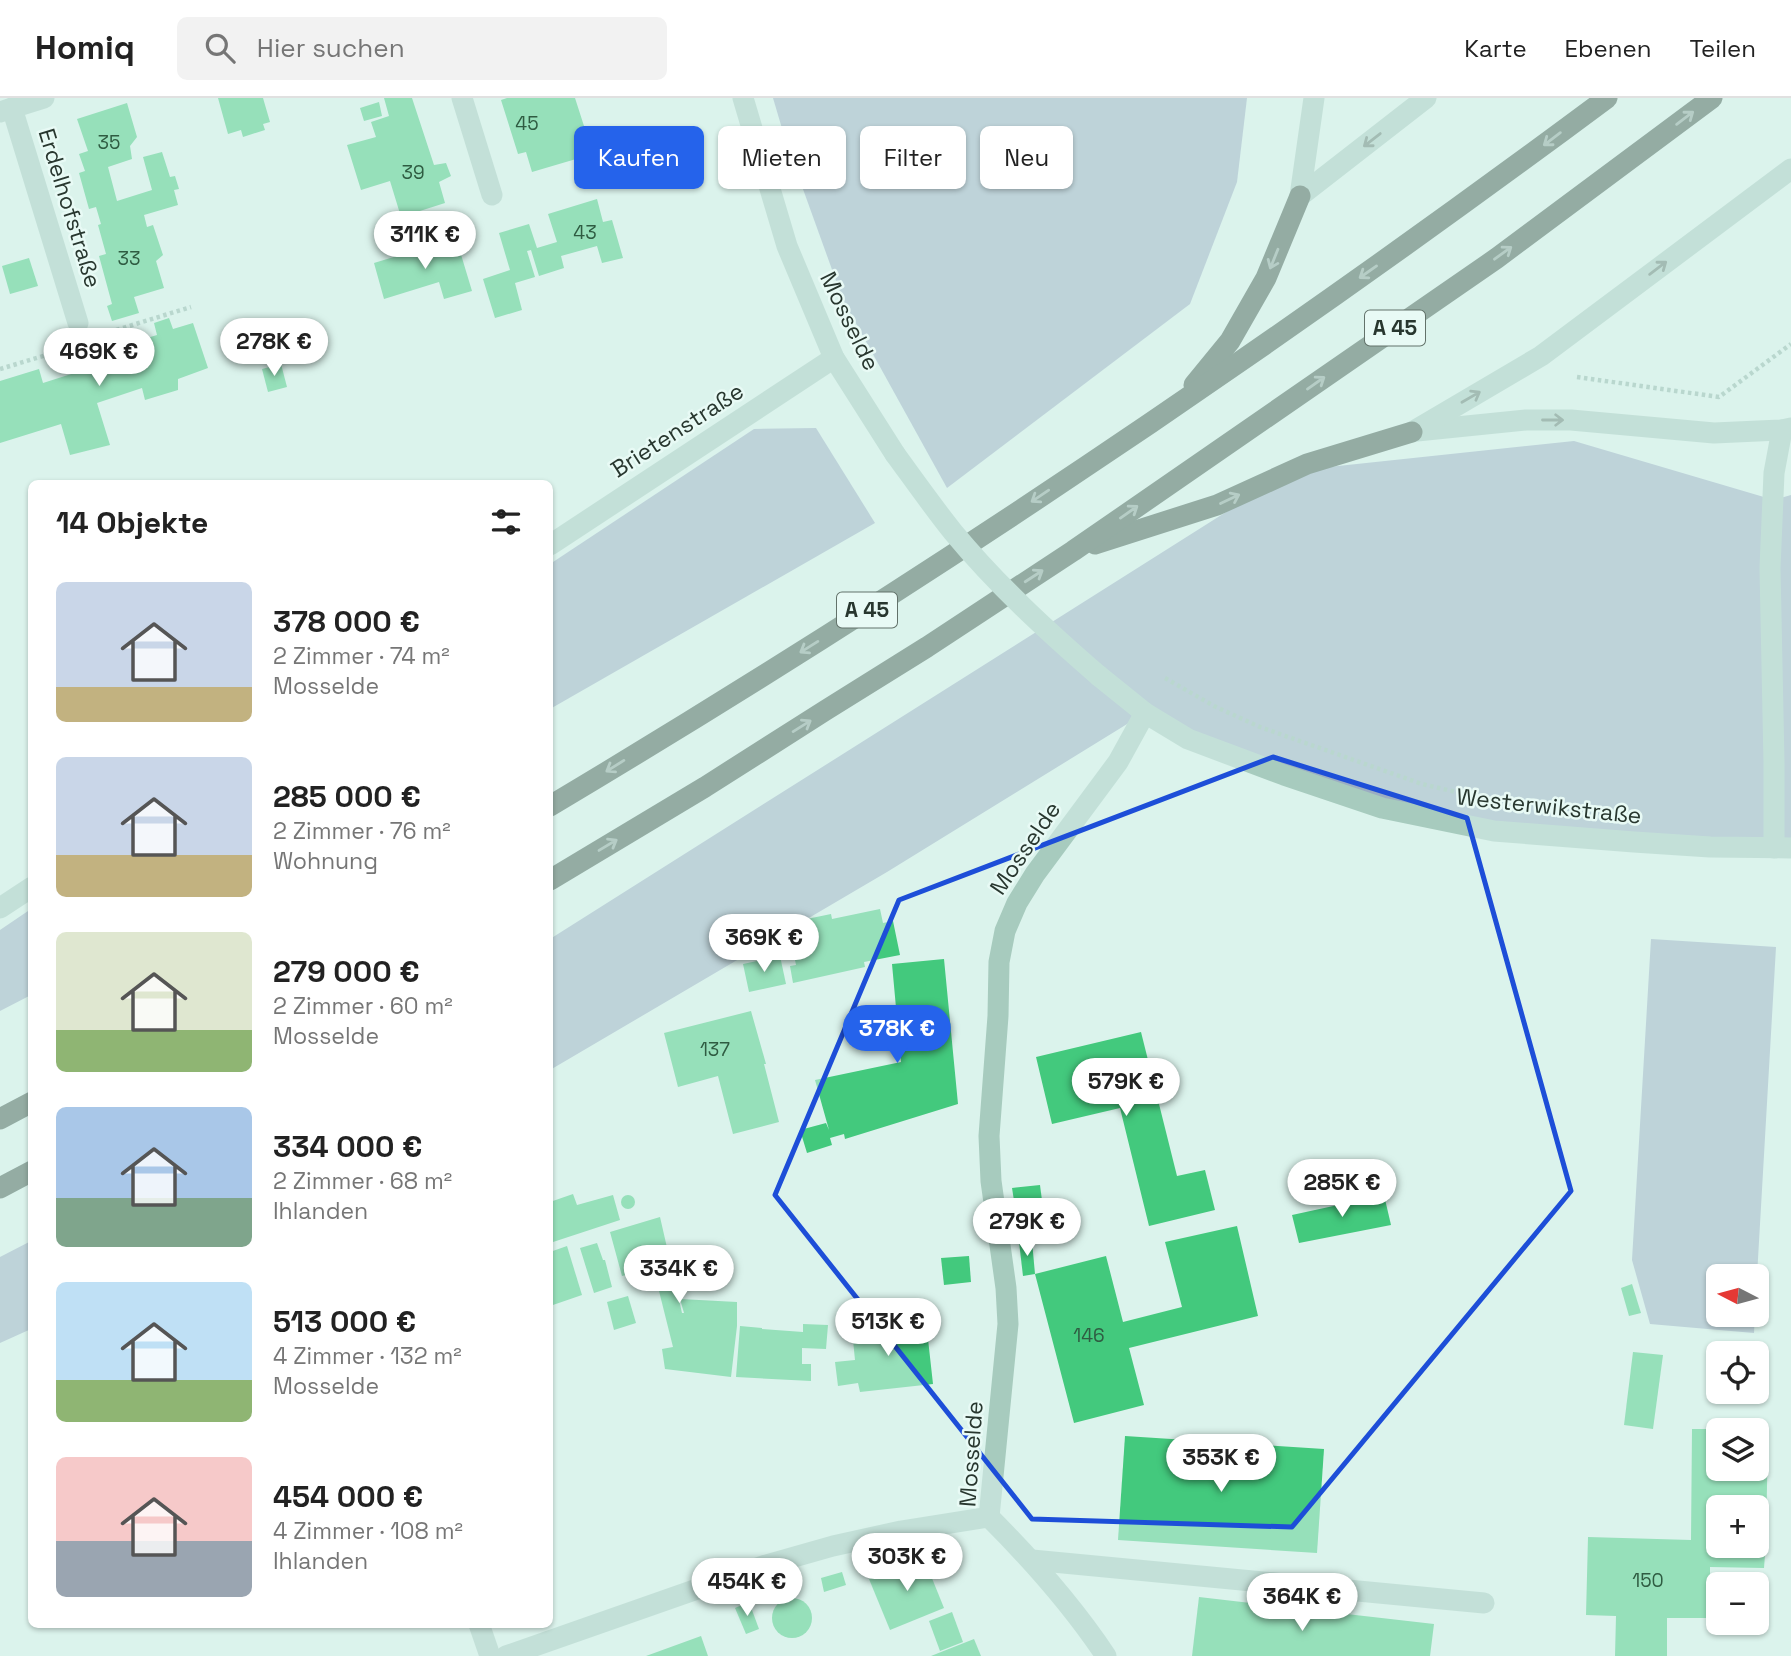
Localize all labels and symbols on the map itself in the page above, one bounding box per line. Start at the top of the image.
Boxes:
house number: 45 [515,111,539,136]
one-way arrow [1676,111,1695,126]
street label: Erdelhofstraße [32,125,108,291]
house number: 35 [98,130,120,155]
one-way arrow [1544,131,1562,146]
one-way arrow [1363,132,1382,147]
house number: 39 [401,160,425,185]
pin: 311K € [368,212,482,271]
house number: 43 [573,220,597,245]
house number: 33 [118,246,140,271]
one-way arrow [1493,246,1512,261]
one-way arrow [1267,248,1280,269]
one-way arrow [1648,261,1667,276]
one-way arrow [1359,265,1378,279]
street label: Mosselde [813,267,887,375]
road number: A 45 [1365,310,1425,345]
pin: 278K € [217,318,331,378]
pin: 469K € [42,328,156,388]
street label: Brietenstraße [605,376,749,484]
one-way arrow [1306,376,1325,390]
one-way arrow [1460,390,1480,404]
one-way arrow [1541,413,1564,427]
one-way arrow [1031,489,1050,503]
one-way arrow [1219,492,1240,505]
one-way arrow [1119,505,1138,520]
one-way arrow [1024,569,1044,583]
road number: A 45 [837,592,897,628]
one-way arrow [799,641,819,655]
one-way arrow [791,718,811,732]
one-way arrow [606,759,625,774]
street label: Westerwikstraße [1455,781,1643,831]
street label: Mosselde [983,796,1067,900]
one-way arrow [598,838,618,852]
pin: 369K € [707,914,821,974]
pin: 378K € [840,1006,954,1065]
house number: 137 [700,1037,730,1062]
pin: 579K € [1069,1058,1183,1118]
pin: 285K € [1285,1160,1399,1219]
pin: 279K € [970,1198,1084,1258]
pin: 334K € [622,1246,736,1305]
north arrow [1706,1264,1769,1326]
pin: 513K € [831,1298,945,1358]
house number: 146 [1073,1323,1105,1348]
street label: Mosselde [952,1400,990,1508]
pin: 353K € [1164,1434,1278,1494]
pin: 303K € [850,1534,964,1593]
pin: 454K € [690,1558,804,1618]
house number: 150 [1632,1568,1664,1593]
pin: 364K € [1245,1574,1359,1633]

